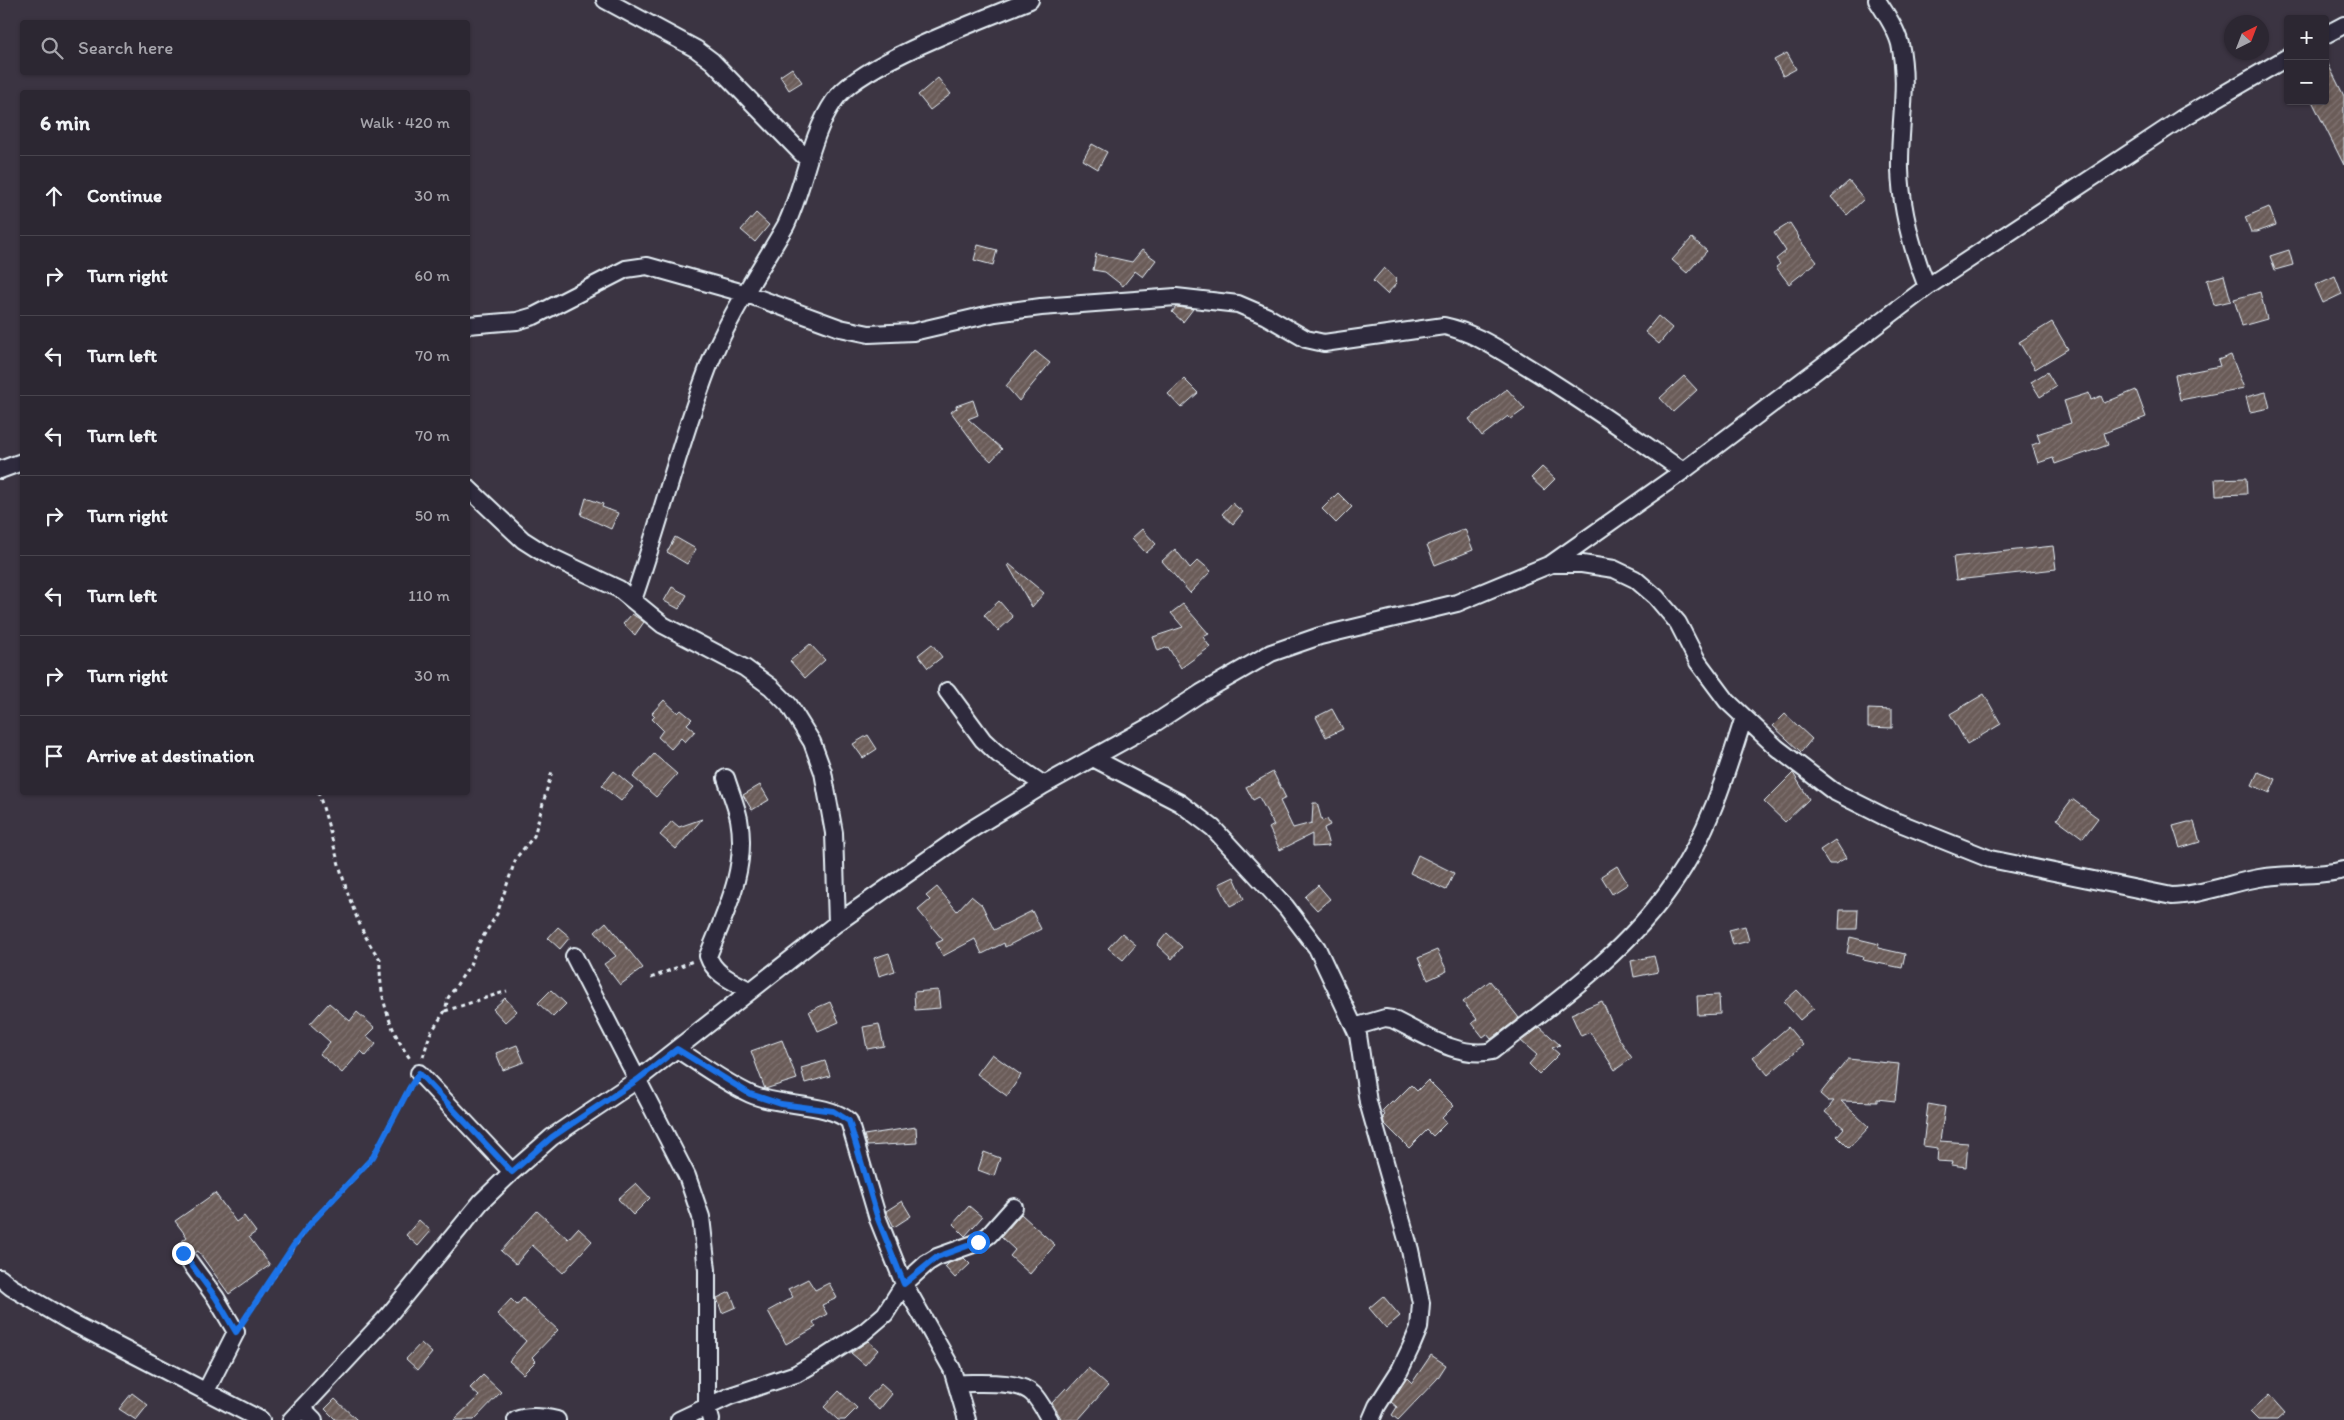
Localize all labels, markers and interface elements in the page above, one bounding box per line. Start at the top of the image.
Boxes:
north arrow [2224,15,2269,60]
map controls [2284,15,2329,105]
button: + [2284,15,2329,60]
search box [20,20,470,75]
icon: search [38,34,66,62]
text: Search here [78,36,173,59]
button: − [2284,60,2329,105]
text: 6 min [40,110,90,135]
text: Walk · 420 m [360,113,450,132]
icon: ahead [40,182,68,210]
text: Continue [87,184,162,207]
text: 30 m [414,186,450,205]
icon: right [40,262,68,290]
text: Turn right [87,264,168,287]
text: 60 m [415,266,450,285]
icon: left [40,342,68,370]
text: Turn left [87,344,157,367]
text: 70 m [415,346,450,365]
icon: left [40,422,68,450]
text: Turn left [87,424,157,447]
text: 70 m [415,426,450,445]
icon: right [40,502,68,530]
text: Turn right [87,504,168,527]
text: 50 m [415,506,450,525]
icon: left [40,582,68,610]
text: Turn left [87,584,157,607]
text: 110 m [408,586,450,605]
icon: right [40,662,68,690]
text: Turn right [87,664,168,687]
text: 30 m [414,666,450,685]
icon: arrive [40,742,68,770]
text: Arrive at destination [87,744,254,767]
route start [967,1231,990,1254]
route end [172,1242,195,1265]

